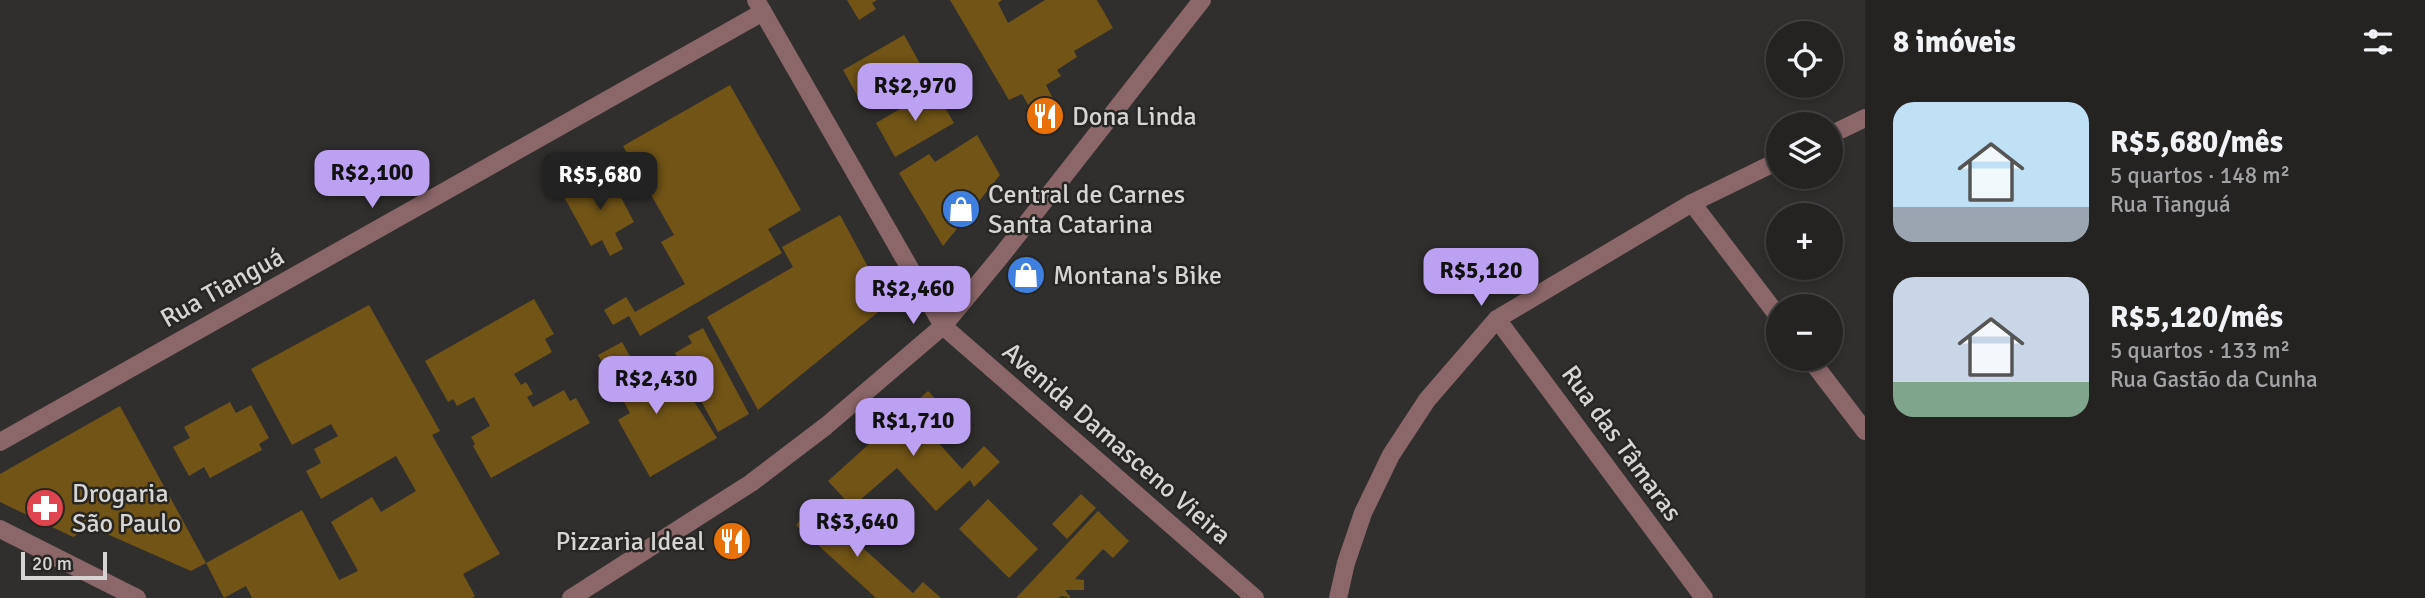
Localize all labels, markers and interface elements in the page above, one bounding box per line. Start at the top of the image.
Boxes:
map controls [1766,21,1843,371]
button: locate [1766,21,1843,98]
icon: filters [2359,23,2397,61]
text: 8 imóveis [1893,24,2016,61]
pin: R$2,970 [850,64,980,123]
text: R$2,970 [873,71,957,100]
restaurant icon: Dona Linda [1024,95,1066,137]
place label: Dona Linda [1072,101,1197,133]
button: layers [1766,112,1843,189]
text: R$5,680/mês [2110,124,2283,161]
icon: home [1949,130,2033,214]
pin: R$2,100 [307,150,437,210]
pin: R$5,680 [535,152,665,212]
text: R$2,100 [330,158,414,187]
text: R$5,680 [558,160,642,189]
text: 5 quartos · 148 m² [2110,161,2290,190]
place label: Central de Carnes Santa Catarina [988,179,1185,241]
shop icon: Central de Carnes Santa Catarina [940,188,982,230]
text: Rua Tianguá [2110,190,2231,219]
button: + [1766,203,1843,280]
street label: Rua Tianguá [155,241,290,335]
pin: R$5,120 [1416,248,1546,308]
shop icon: Montana's Bike [1005,254,1047,296]
text: R$5,120 [1439,256,1523,285]
place label: Montana's Bike [1053,260,1222,292]
pin: R$2,460 [848,266,978,326]
text: R$2,460 [871,274,955,303]
button: − [1766,294,1843,371]
text: R$5,120/mês [2110,299,2283,336]
icon: home [1949,305,2033,389]
street label: Avenida Damasceno Vieira [996,336,1237,552]
text: 5 quartos · 133 m² [2110,336,2290,365]
pin: R$2,430 [591,356,721,416]
street label: Rua das Tâmaras [1554,359,1688,528]
text: R$2,430 [614,364,698,393]
text: Rua Gastão da Cunha [2110,365,2318,394]
pin: R$1,710 [848,398,978,458]
text: R$1,710 [871,406,955,435]
place label: Drogaria São Paulo [72,478,181,540]
pharmacy icon: Drogaria São Paulo [24,487,66,529]
pin: R$3,640 [792,500,922,559]
text: R$3,640 [815,507,899,536]
restaurant icon: Pizzaria Ideal [711,520,753,562]
place label: Pizzaria Ideal [556,526,705,558]
scale bar [21,549,107,581]
text: 20 m [32,552,72,576]

